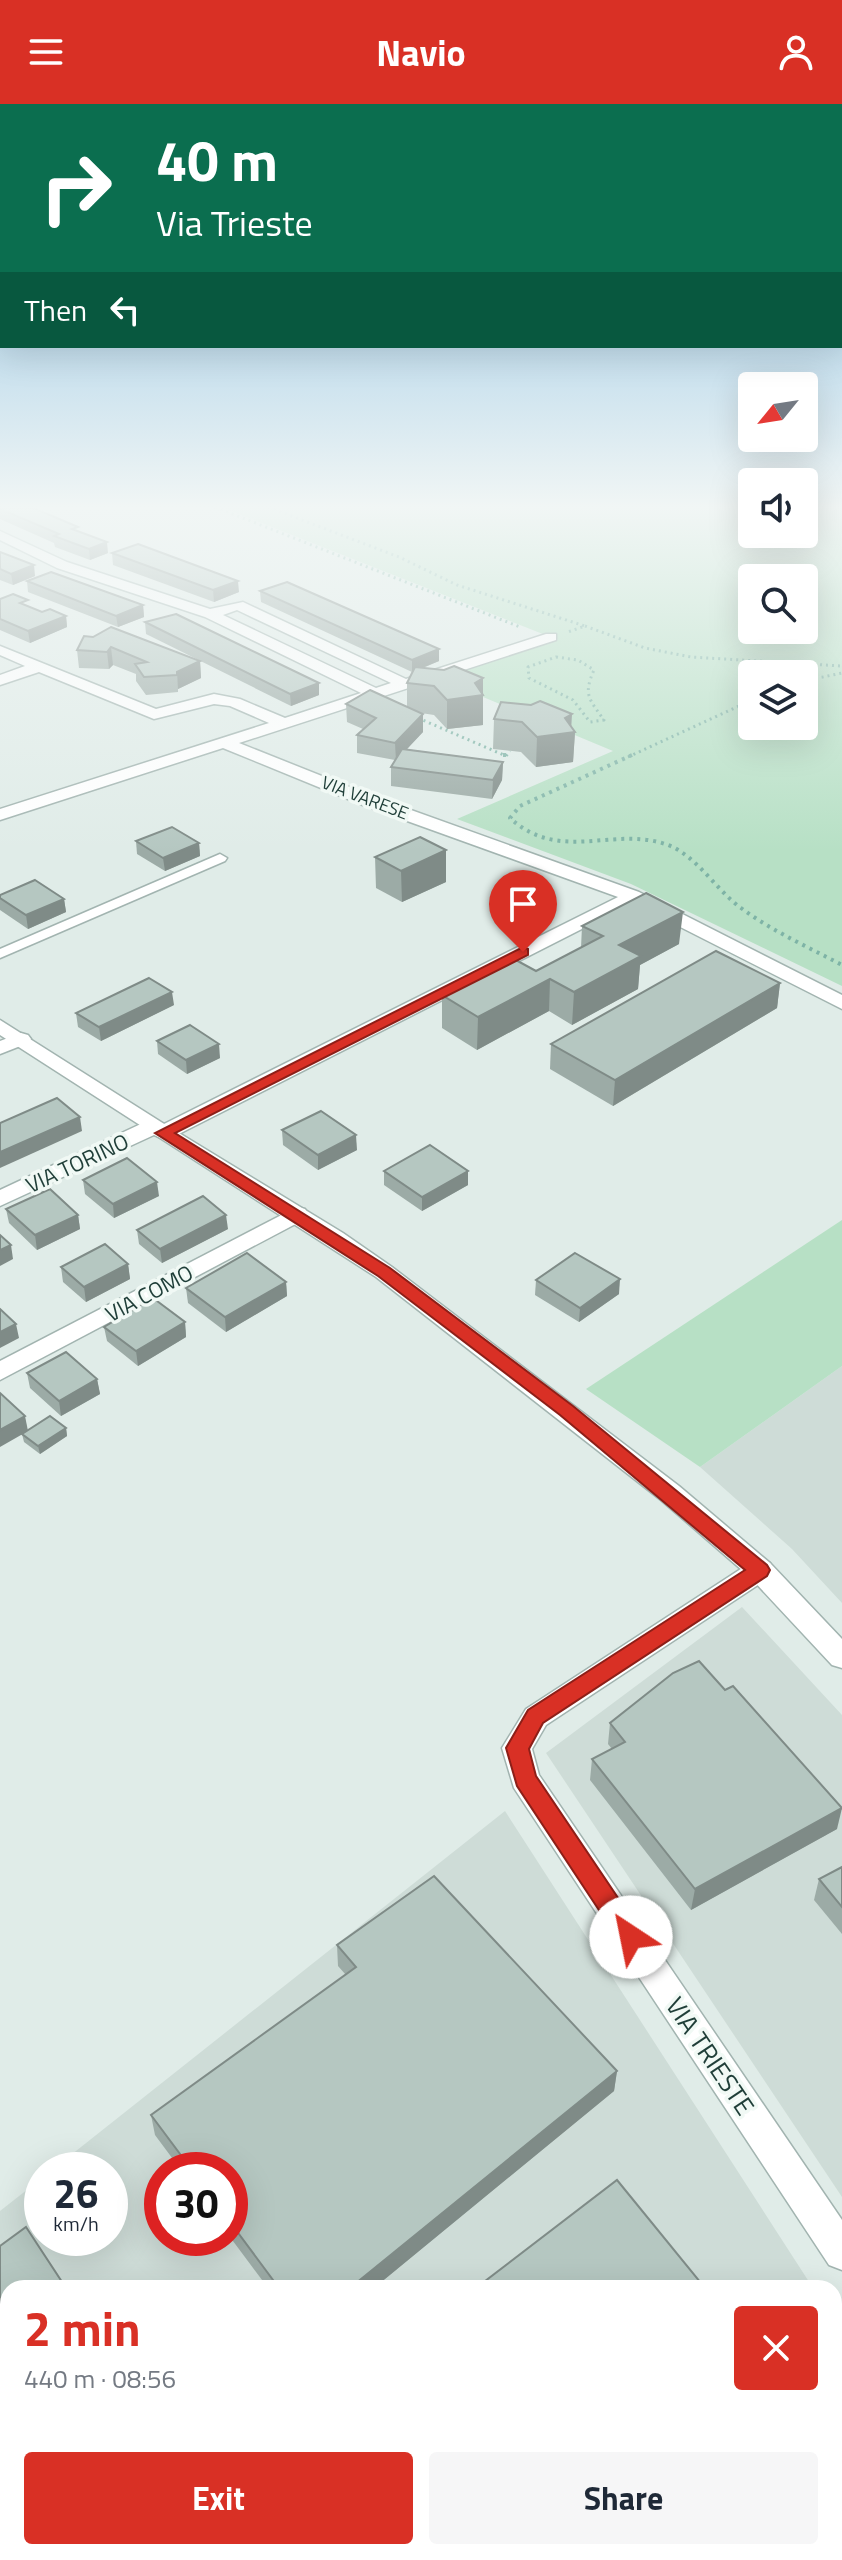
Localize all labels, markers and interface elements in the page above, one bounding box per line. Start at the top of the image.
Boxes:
text: Navio [376,25,466,80]
icon: menu [24,30,68,74]
icon: person [774,30,818,74]
text: 40 m [156,118,278,203]
icon: right [24,136,128,240]
text: Via Trieste [156,195,313,250]
text: Then [24,287,87,333]
icon: left [103,288,147,332]
north arrow [738,372,818,452]
map controls [738,372,818,740]
button: sound [738,468,818,548]
button: search [738,564,818,644]
button: layers [738,660,818,740]
street label: VIA VARESE [318,769,413,826]
pin [489,870,557,952]
icon: arrive [501,882,545,926]
street label: VIA TORINO [20,1124,134,1202]
street label: VIA COMO [99,1256,199,1330]
position arrow [589,1895,673,1979]
street label: VIA TRIESTE [656,1989,764,2123]
speed limit sign: 30 [144,2152,248,2256]
text: 26 [54,2163,98,2224]
text: km/h [53,2208,99,2239]
text: 2 min [24,2292,141,2365]
button: close [734,2306,818,2390]
text: 440 m · 08:56 [24,2359,176,2398]
button: Exit [24,2452,413,2544]
button: Share [429,2452,818,2544]

